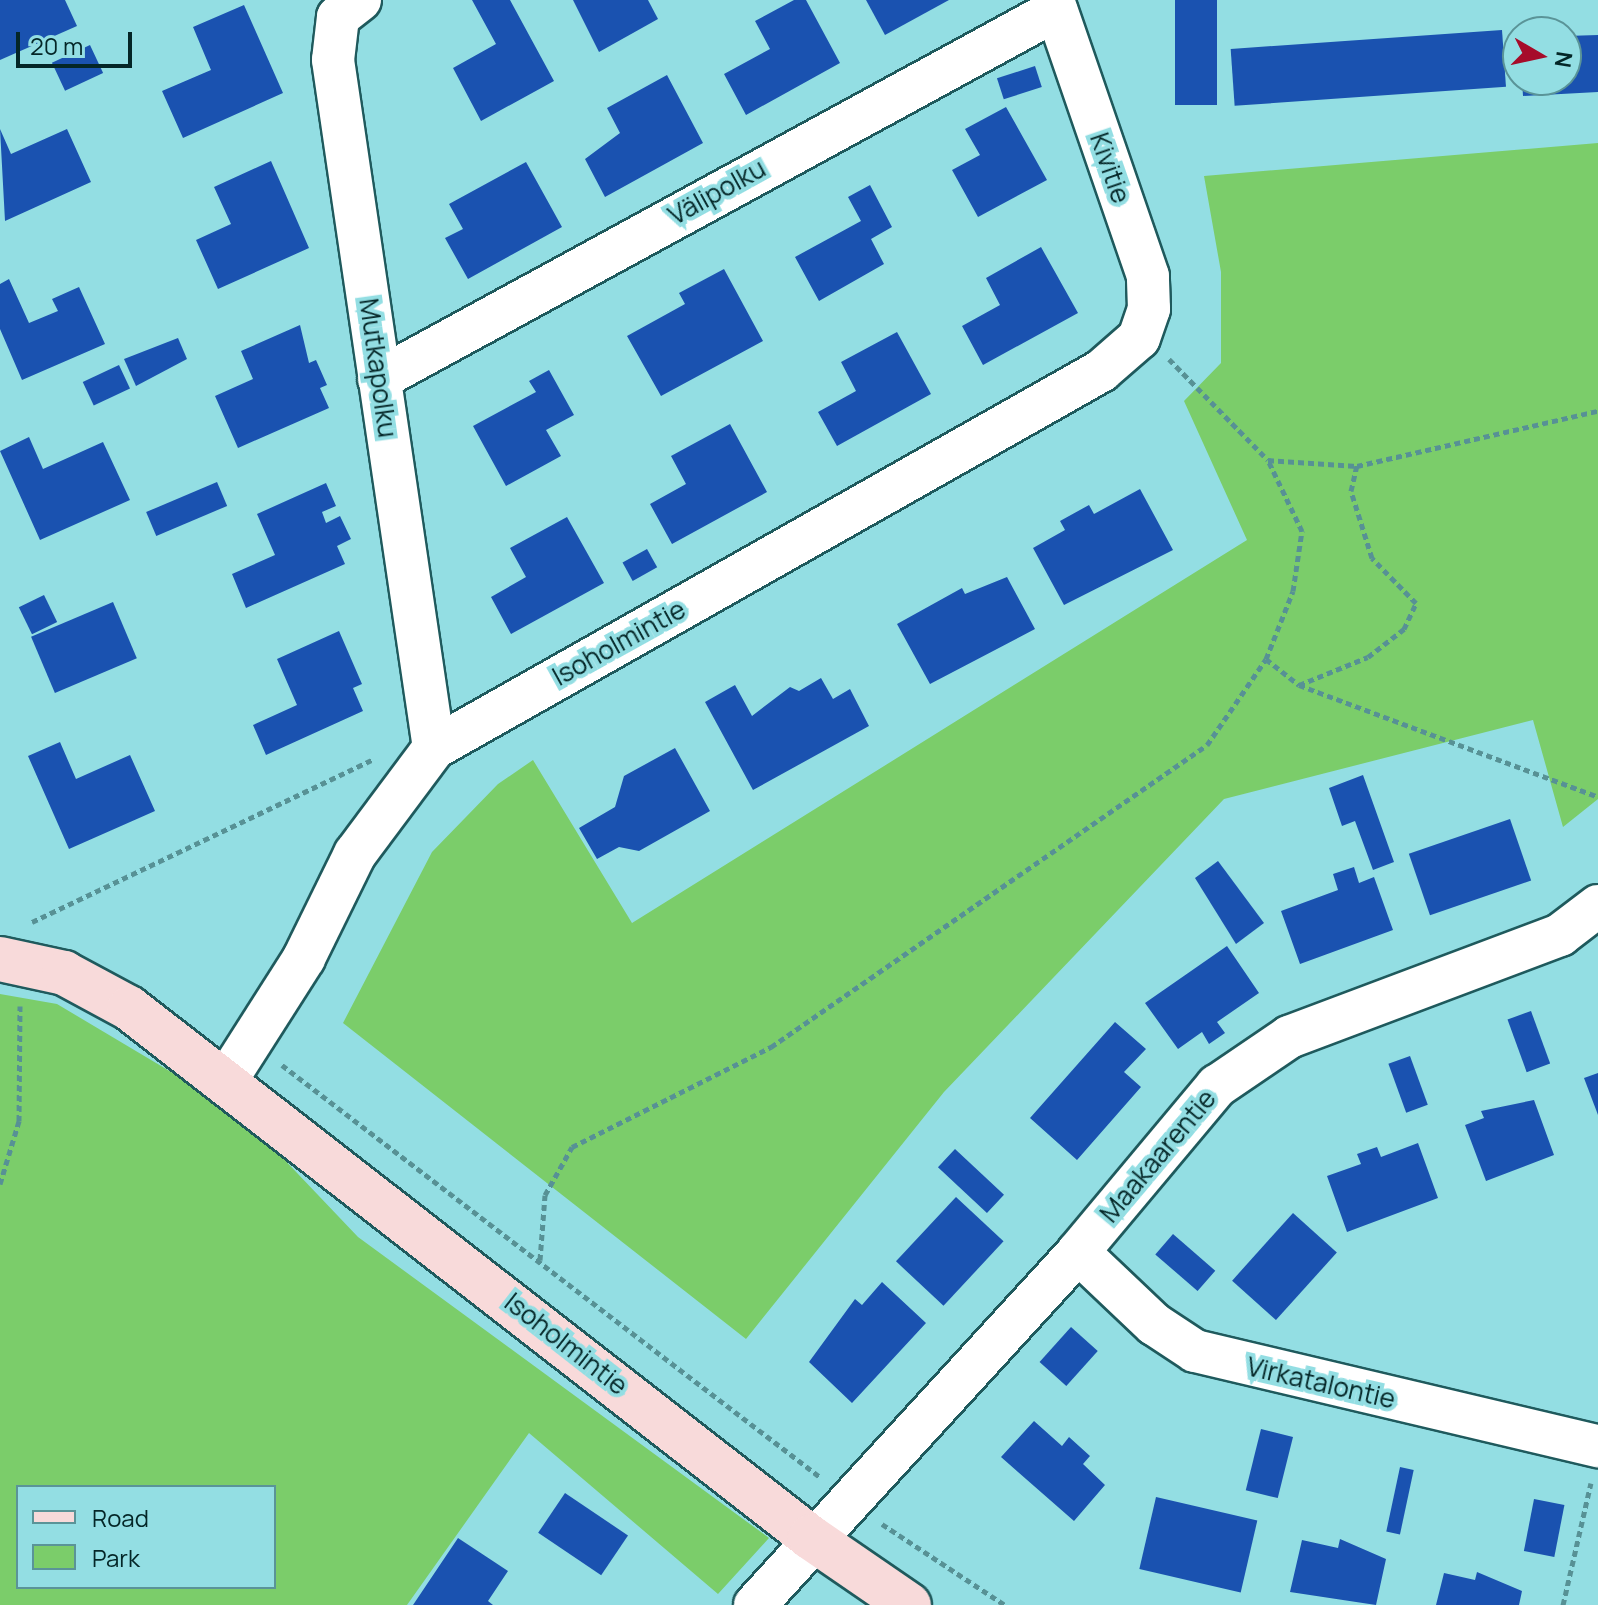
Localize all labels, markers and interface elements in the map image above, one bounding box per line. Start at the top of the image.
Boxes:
scale bar [20,16,136,66]
north arrow [1502,16,1582,96]
text: 20 m [30,29,83,62]
text: N [1548,49,1580,70]
street label: Kivitie [1083,129,1137,207]
street label: Välipolku [663,153,771,231]
street label: Mutkapolku [353,296,403,440]
street label: Isoholmintie [547,594,691,692]
street label: Maakaarentie [1093,1083,1223,1229]
street label: Isoholmintie [498,1286,634,1402]
street label: Virkatalontie [1244,1351,1398,1415]
legend [16,1485,276,1589]
text: Road [92,1501,149,1534]
text: Park [92,1541,140,1574]

